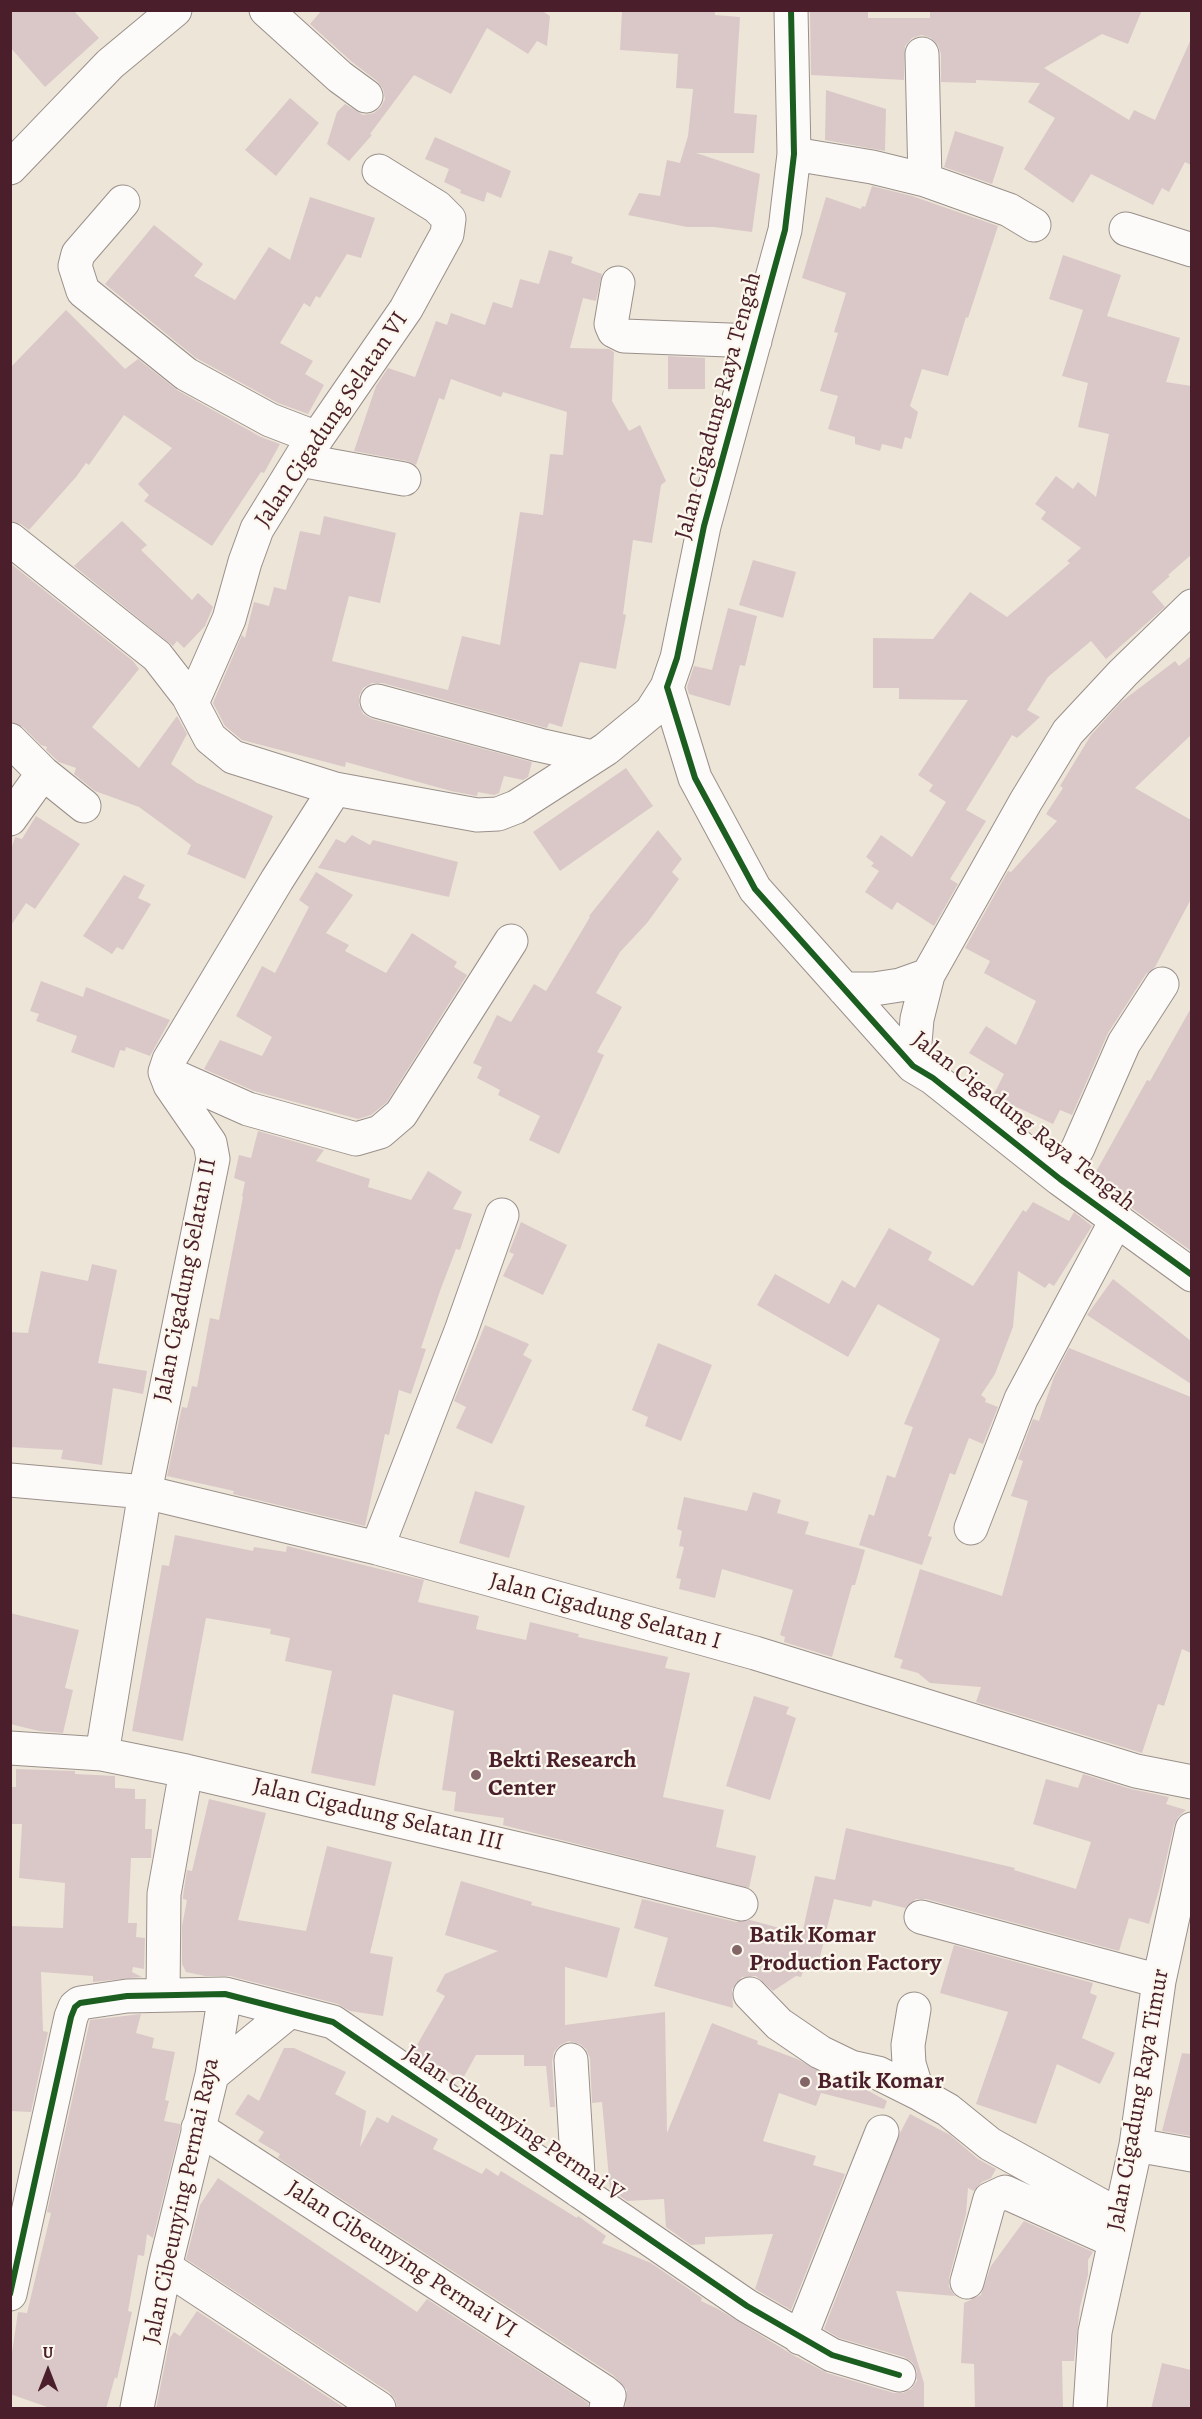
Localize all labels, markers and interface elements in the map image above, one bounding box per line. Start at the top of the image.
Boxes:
street label: Jalan Cigadung Raya Tengah [669,269,769,543]
street label: Jalan Cigadung Selatan VI [249,307,415,533]
street label: Jalan Cigadung Raya Tengah [906,1026,1140,1218]
street label: Jalan Cigadung Selatan II [148,1156,224,1404]
street label: Jalan Cigadung Selatan I [486,1567,724,1657]
place label: Bekti Research Center [488,1747,637,1803]
marker: Bekti Research Center [469,1768,483,1782]
street label: Jalan Cigadung Selatan III [250,1772,506,1858]
place label: Batik Komar Production Factory [749,1922,942,1978]
marker: Batik Komar Production Factory [730,1943,744,1957]
street label: Jalan Cigadung Raya Timur [1102,1967,1176,2233]
street label: Jalan Cibeunying Permai V [397,2039,629,2209]
street label: Jalan Cibeunying Permai Raya [138,2055,226,2347]
place label: Batik Komar [817,2068,944,2096]
marker: Batik Komar [798,2075,812,2089]
street label: Jalan Cibeunying Permai VI [281,2175,521,2345]
north arrow [18,2341,78,2401]
text: U [43,2342,53,2364]

